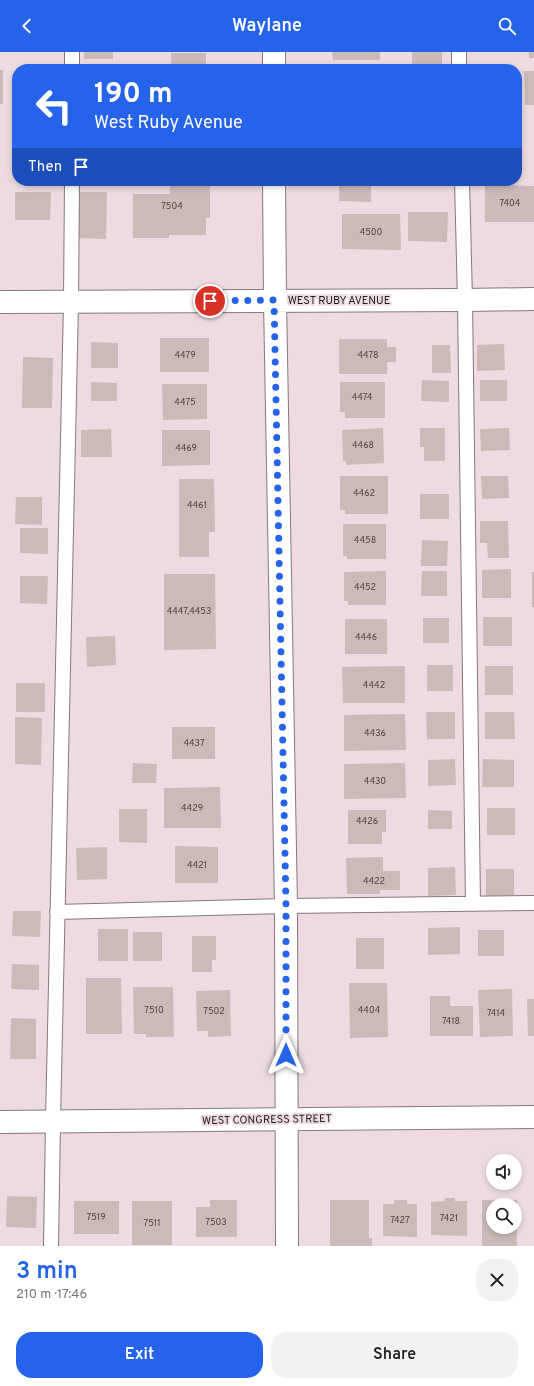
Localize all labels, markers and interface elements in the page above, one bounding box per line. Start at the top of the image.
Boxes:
icon: back [16,15,38,37]
text: Waylane [232,15,302,38]
icon: search [496,15,518,37]
text: 190 m [94,77,172,113]
icon: left [28,80,80,132]
text: West Ruby Avenue [94,112,243,135]
icon: arrive [70,156,92,178]
text: Then [28,158,62,177]
house number: 7404 [500,198,521,209]
house number: 7504 [161,201,183,212]
house number: 4500 [360,227,383,238]
pin [193,284,227,318]
icon: arrive [199,290,221,312]
street label: WEST RUBY AVENUE [288,294,390,308]
house number: 4479 [174,350,196,361]
house number: 4478 [357,350,379,361]
house number: 4474 [352,392,373,403]
house number: 4475 [174,397,196,408]
house number: 4468 [352,440,374,451]
house number: 4469 [175,443,197,454]
house number: 4462 [353,488,375,499]
house number: 4461 [187,500,207,511]
house number: 4458 [354,535,376,546]
house number: 4452 [354,582,376,593]
house number: 4447,4453 [167,606,211,617]
house number: 4446 [355,632,377,643]
house number: 4442 [363,680,385,691]
house number: 4436 [364,728,386,739]
house number: 4437 [183,738,205,749]
house number: 4430 [364,776,386,787]
house number: 4429 [181,803,203,814]
house number: 4426 [356,816,378,827]
house number: 4421 [187,860,207,871]
house number: 4422 [363,876,385,887]
house number: 7510 [144,1005,164,1016]
house number: 4404 [358,1005,381,1016]
house number: 7502 [203,1006,225,1017]
house number: 7414 [487,1008,505,1019]
house number: 7418 [442,1016,460,1027]
position arrow [265,1034,307,1076]
street label: WEST CONGRESS STREET [202,1112,332,1128]
map controls [486,1154,522,1234]
button: sound [486,1154,522,1190]
button: search [486,1198,522,1234]
house number: 7519 [86,1212,106,1223]
house number: 7421 [440,1213,458,1224]
house number: 7427 [390,1215,410,1226]
house number: 7503 [205,1217,227,1228]
house number: 7511 [143,1218,161,1229]
text: 3 min [16,1257,78,1287]
button: close [476,1259,518,1301]
text: 210 m · 17:46 [16,1287,87,1303]
button: Exit [16,1332,263,1378]
button: Share [271,1332,518,1378]

